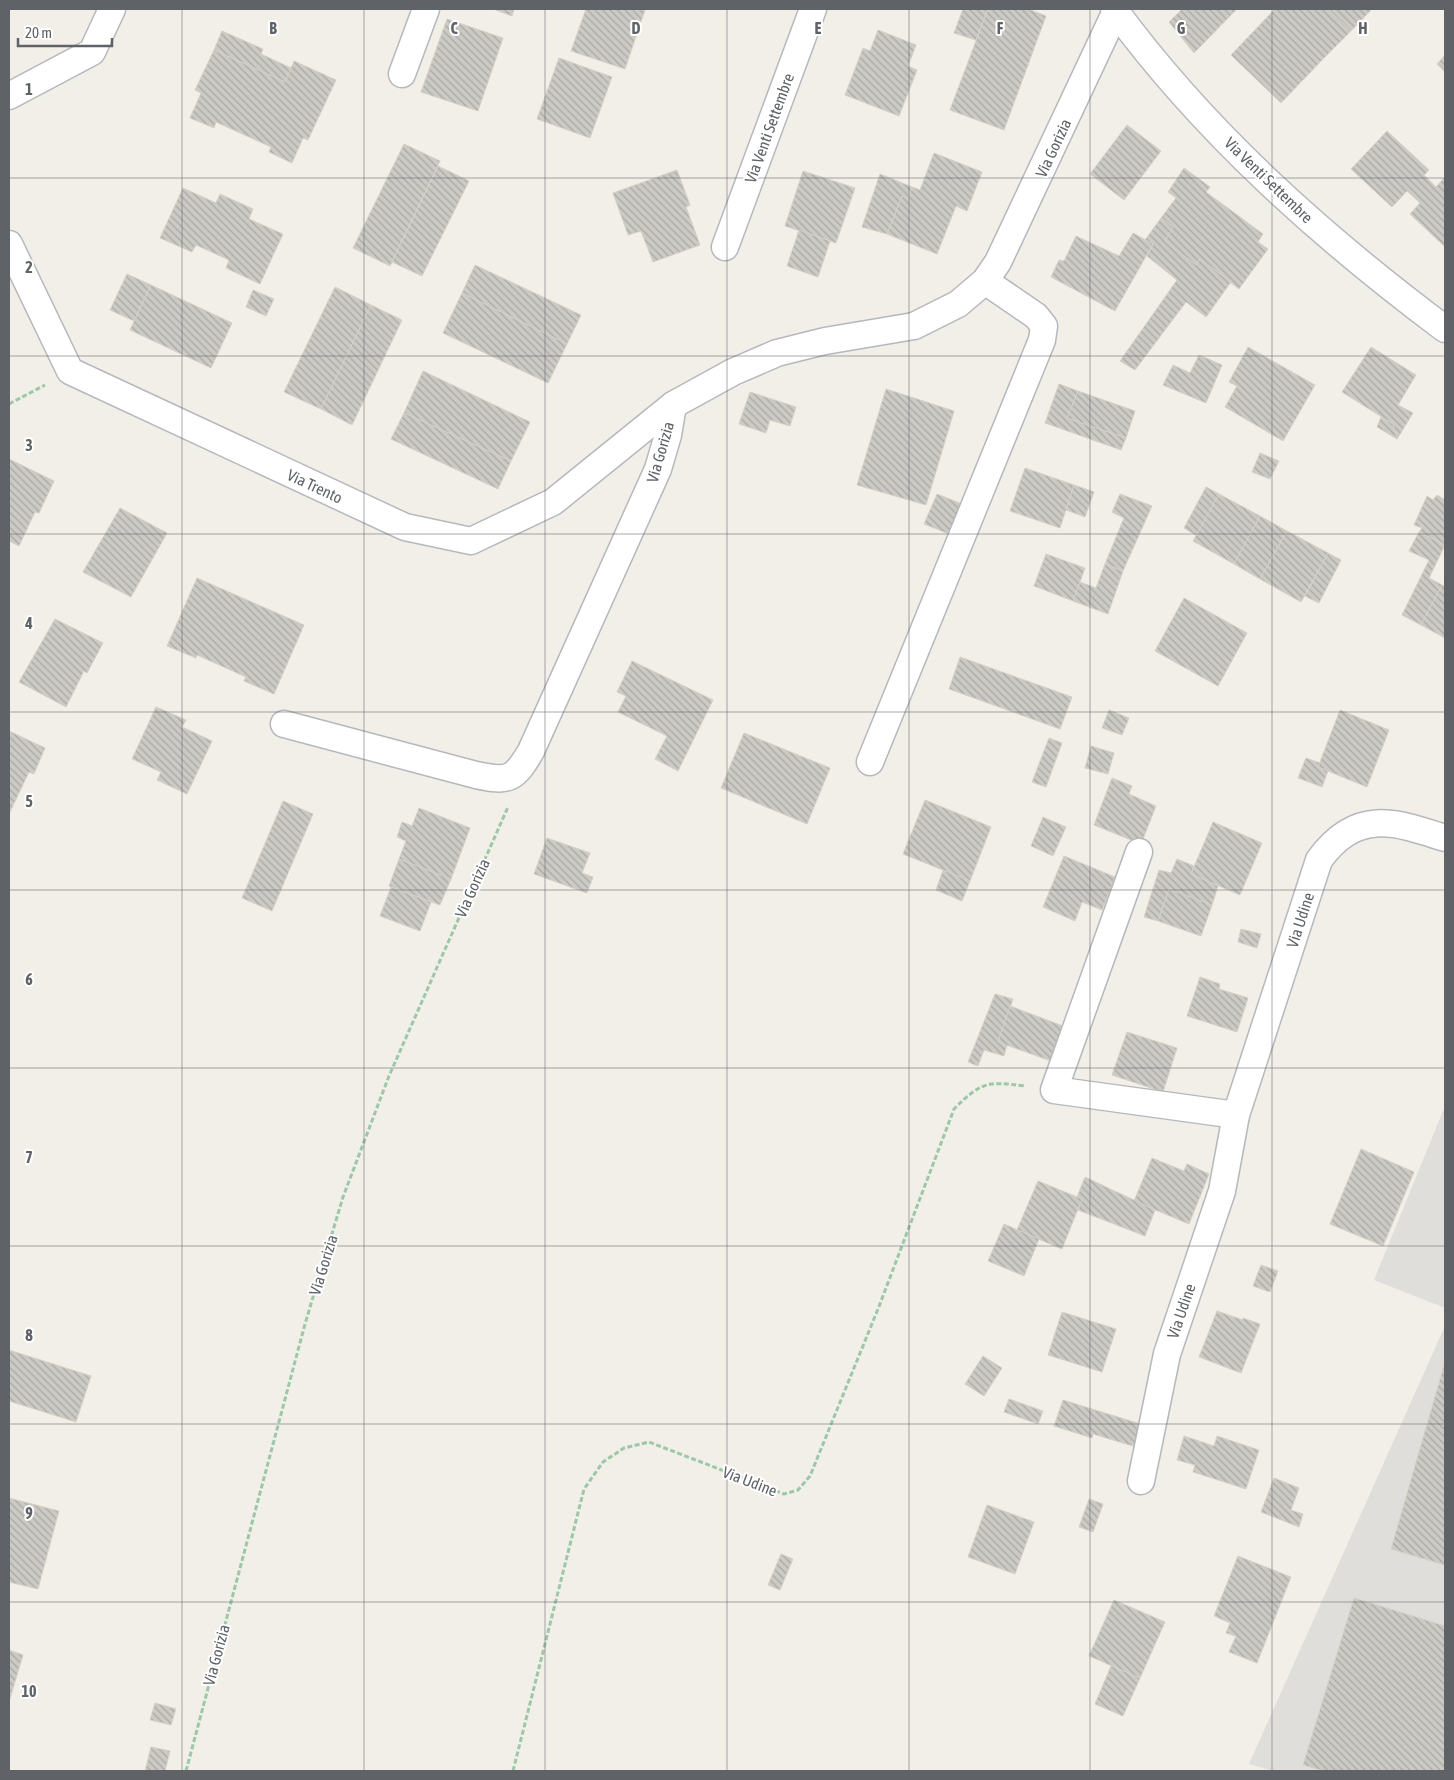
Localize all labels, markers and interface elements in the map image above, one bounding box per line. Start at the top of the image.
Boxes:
scale bar [18,15,111,47]
text: B [269,19,277,37]
text: C [450,19,458,37]
text: D [632,19,641,37]
text: E [815,19,822,37]
text: F [997,19,1004,37]
text: G [1177,19,1186,37]
text: H [1358,19,1368,37]
text: 20 m [25,24,52,41]
street label: Via Venti Settembre [741,71,797,185]
text: 1 [25,80,33,98]
street label: Via Gorizia [1032,116,1074,180]
street label: Via Venti Settembre [1221,133,1317,227]
text: 2 [25,258,33,276]
street label: Via Gorizia [643,420,677,484]
text: 3 [25,436,33,454]
street label: Via Trento [284,465,346,507]
text: 4 [24,614,33,632]
text: 5 [25,792,33,810]
street label: Via Gorizia [451,856,493,920]
street label: Via Udine [1283,890,1317,950]
text: 6 [25,970,33,988]
text: 7 [25,1148,33,1166]
street label: Via Gorizia [305,1233,341,1297]
street label: Via Udine [1163,1281,1199,1341]
text: 8 [25,1326,33,1344]
street label: Via Udine [720,1462,780,1500]
text: 9 [25,1504,33,1522]
street label: Via Gorizia [199,1623,233,1687]
text: 10 [21,1682,37,1700]

